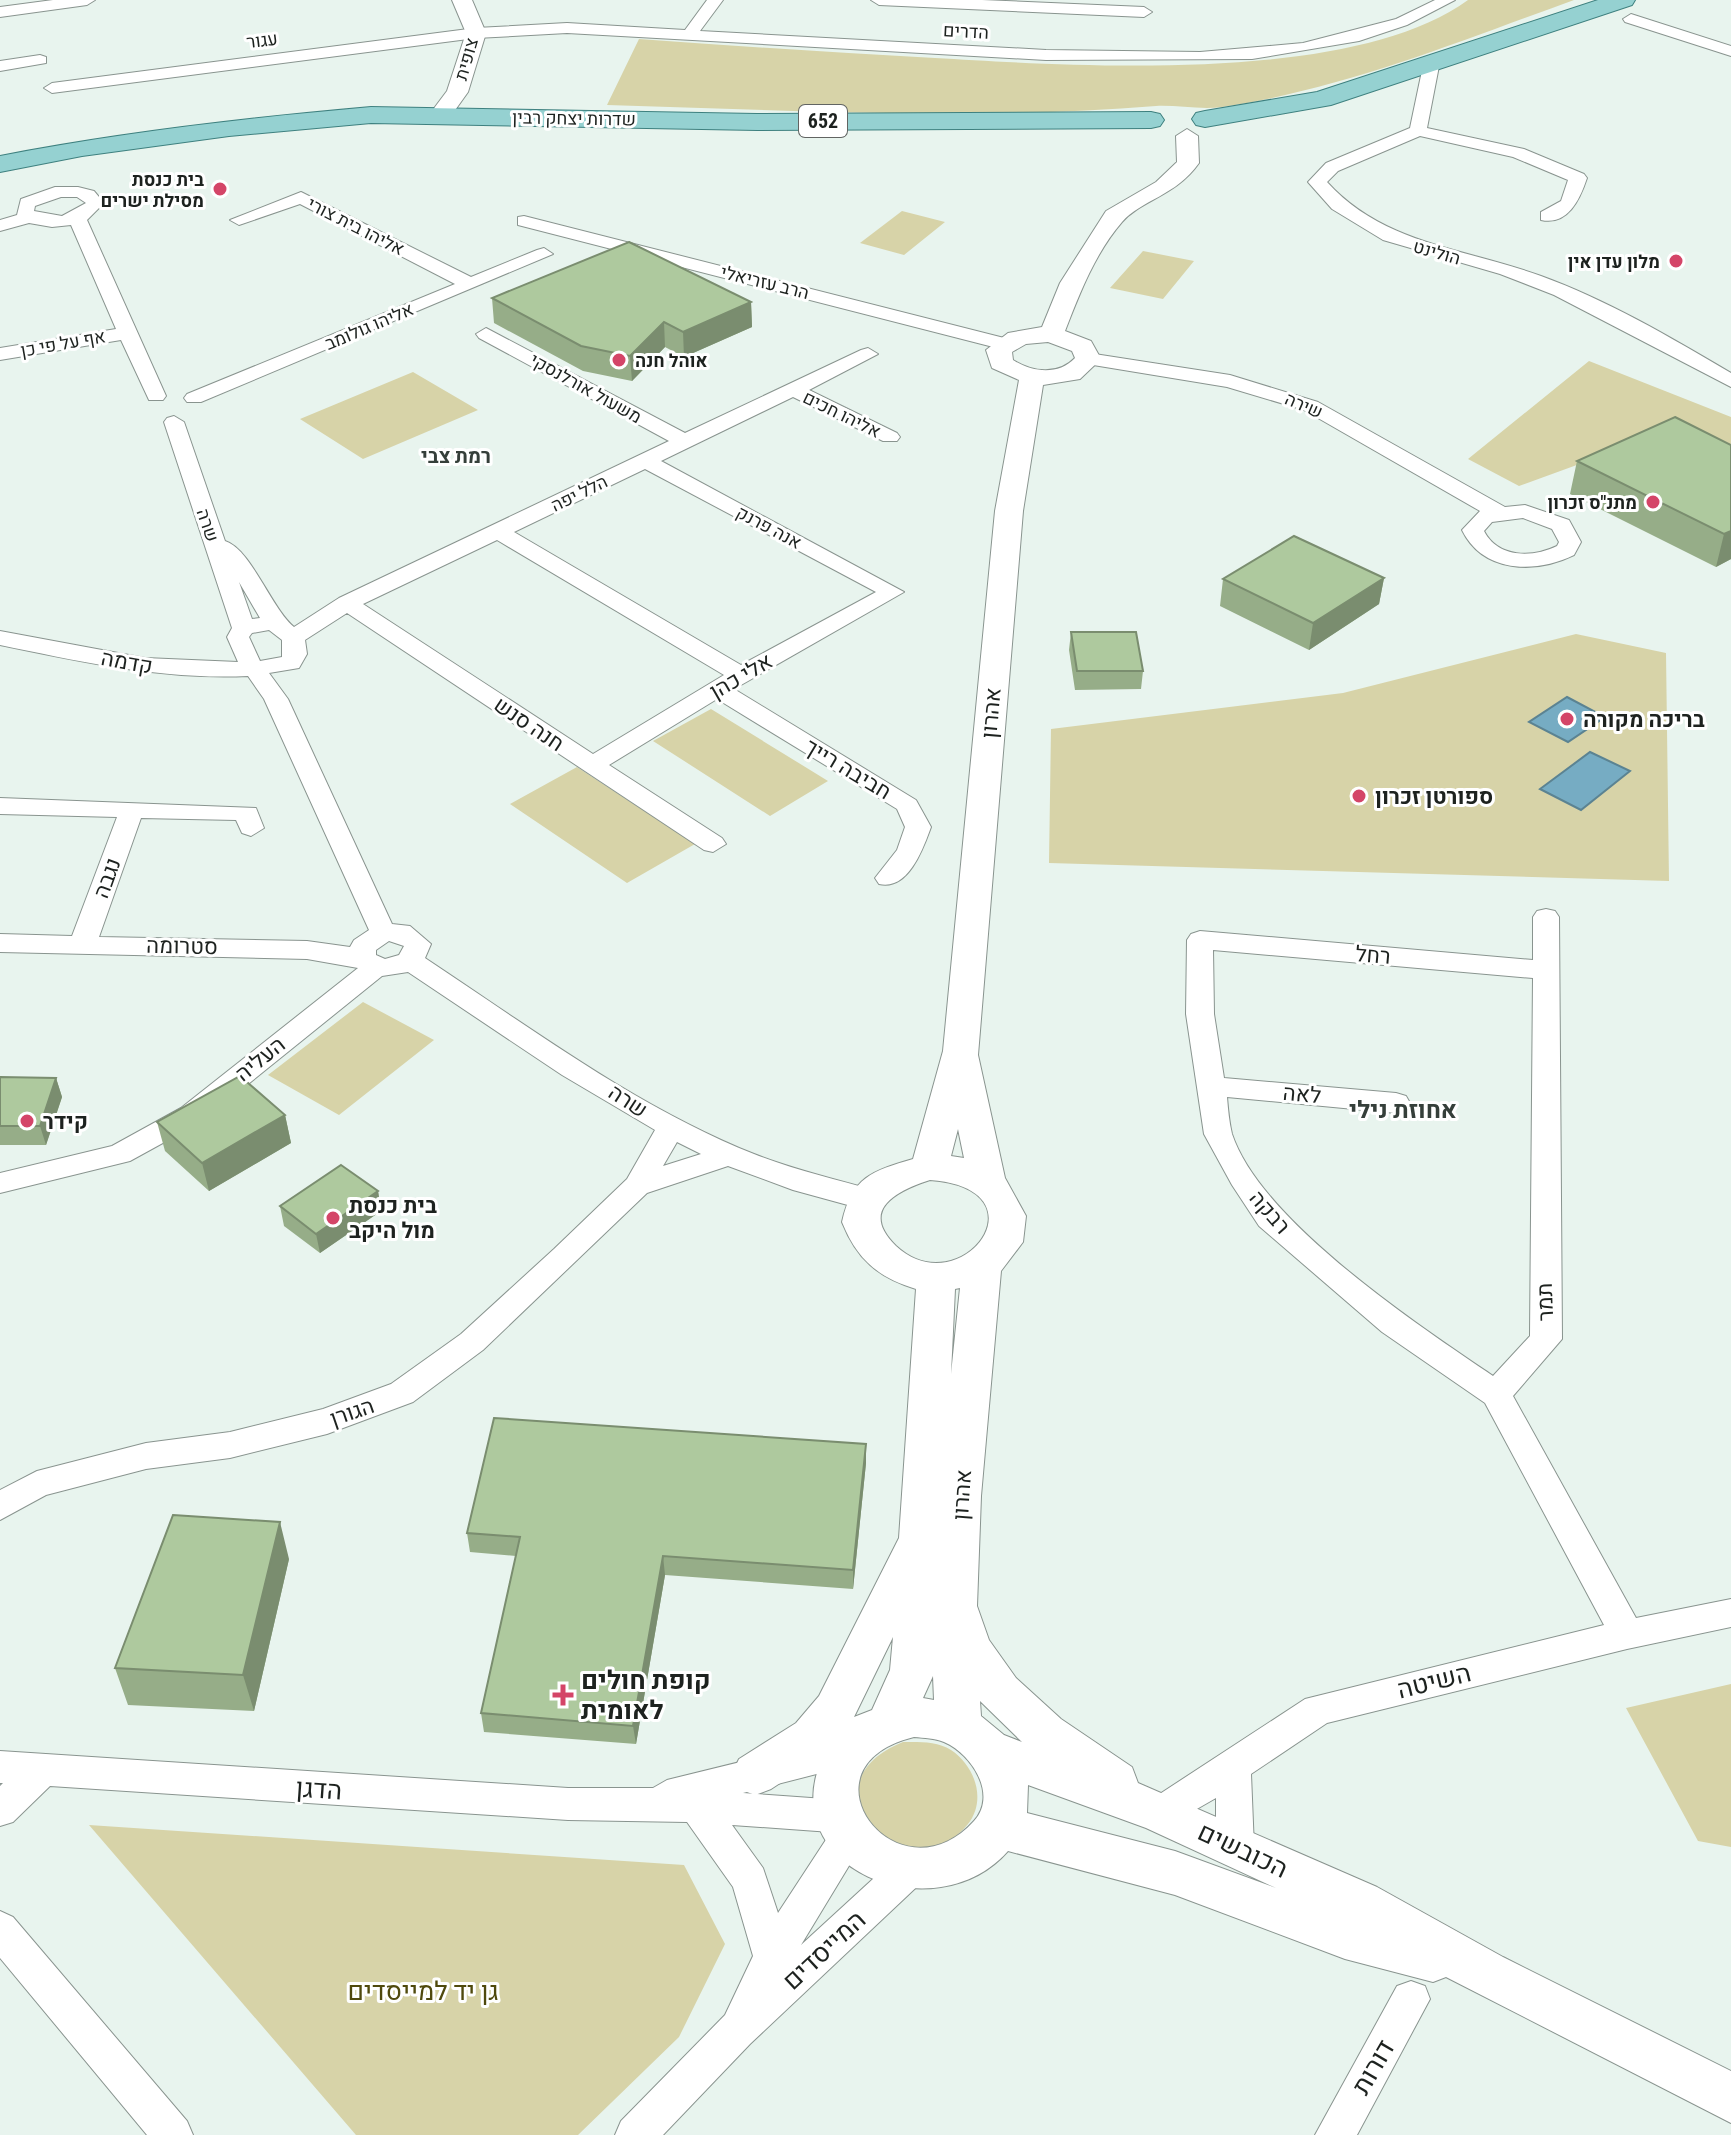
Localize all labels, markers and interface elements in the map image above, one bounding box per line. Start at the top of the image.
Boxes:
street label: הדרים [943,19,989,43]
street label: עגור [245,28,279,52]
street label: צופית [450,35,482,83]
road number: 652 [799,105,847,137]
street label: שדרות יצחק רבין [512,106,636,130]
place label: בית כנסת מסילת ישרים [100,169,204,211]
marker: בית כנסת מסילת ישרים [211,180,229,198]
street label: אליהו בית צורי [304,193,408,259]
street label: הולינט [1411,235,1463,269]
place label: מלון עדן אין [1568,251,1660,272]
marker: מלון עדן אין [1667,252,1685,270]
street label: הרב עזריאלי [719,261,811,303]
street label: אליהו גולומב [322,298,416,354]
street label: אף על פי כן [19,325,107,361]
street label: משעול אורלנסקי [527,349,645,427]
place label: אוהל חנה [635,350,708,371]
marker: אוהל חנה [610,351,628,369]
street label: אליהו חכים [800,386,884,442]
street label: שירה [1282,388,1326,422]
district label: רמת צבי [421,444,491,468]
street label: הלל יפה [547,470,611,516]
place label: מתנ"ס זכרון [1548,492,1637,513]
marker: מתנ"ס זכרון [1644,493,1662,511]
street label: אנה פרנק [733,501,805,553]
street label: שרה [193,506,223,544]
street label: קדמה [99,645,155,679]
street label: אלי כהן [705,648,777,704]
street label: אהרון [976,687,1006,739]
street label: חנה סנש [489,692,569,756]
place label: בריכה מקורה [1583,707,1705,732]
marker: בריכה מקורה [1558,710,1576,728]
street label: חביבה רייך [800,734,896,804]
place label: ספורטן זכרון [1375,784,1493,809]
marker: ספורטן זכרון [1350,787,1368,805]
street label: נגבה [88,854,126,902]
street label: סטרומה [146,933,218,959]
street label: רחל [1354,941,1392,969]
street label: העליה [230,1031,290,1087]
street label: שרה [604,1079,652,1123]
street label: לאה [1282,1080,1322,1108]
district label: אחוזת נילי [1349,1096,1457,1124]
place label: קידר [43,1109,88,1134]
marker: קידר [18,1112,36,1130]
street label: רבקה [1244,1185,1296,1239]
place label: בית כנסת מול היקב [349,1193,437,1243]
marker: בית כנסת מול היקב [324,1209,342,1227]
street label: תמר [1532,1282,1558,1322]
street label: הגורן [327,1393,377,1431]
street label: אהרון [948,1469,976,1521]
street label: השיטה [1394,1657,1474,1705]
place label: קופת חולים לאומית [581,1665,711,1725]
marker: קופת חולים לאומית [552,1684,574,1706]
street label: הדגן [295,1772,343,1806]
street label: הכובשים [1193,1816,1293,1884]
street label: המייסדים [776,1904,872,1996]
park label: גן יד למייסדים [348,1976,498,2006]
street label: דורות [1346,2034,1400,2100]

